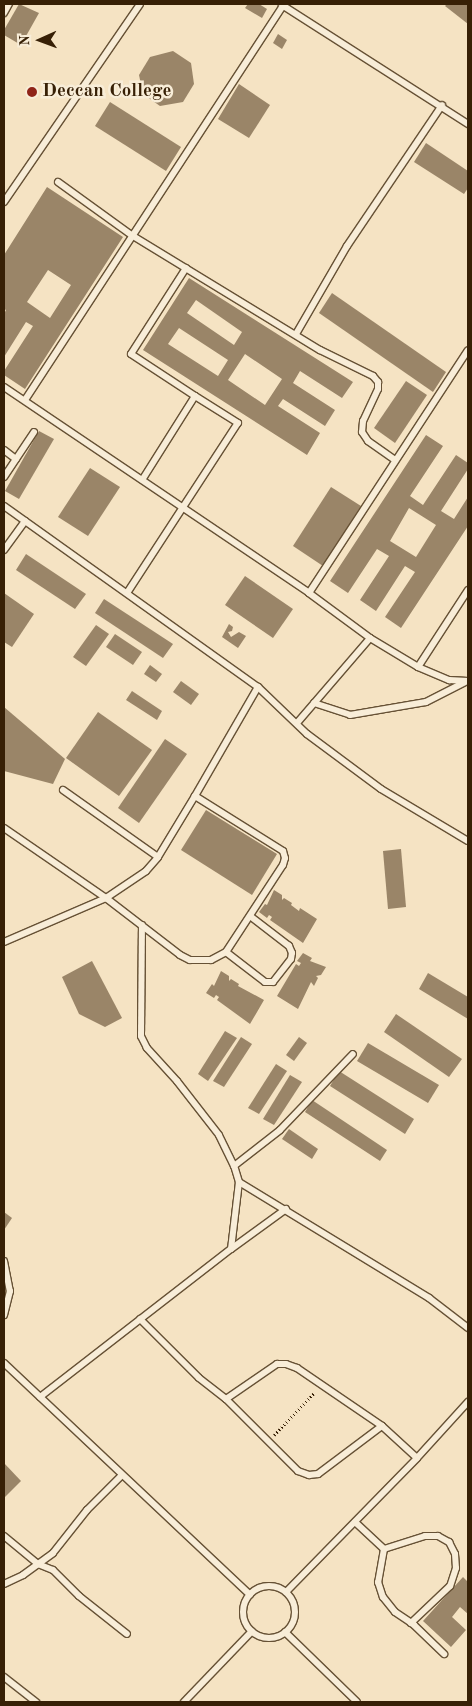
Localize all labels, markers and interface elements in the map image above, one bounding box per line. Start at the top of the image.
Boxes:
north arrow [15,15,65,65]
text: N [18,35,32,46]
place label: Deccan College [42,81,172,103]
marker: Deccan College [26,86,38,98]

